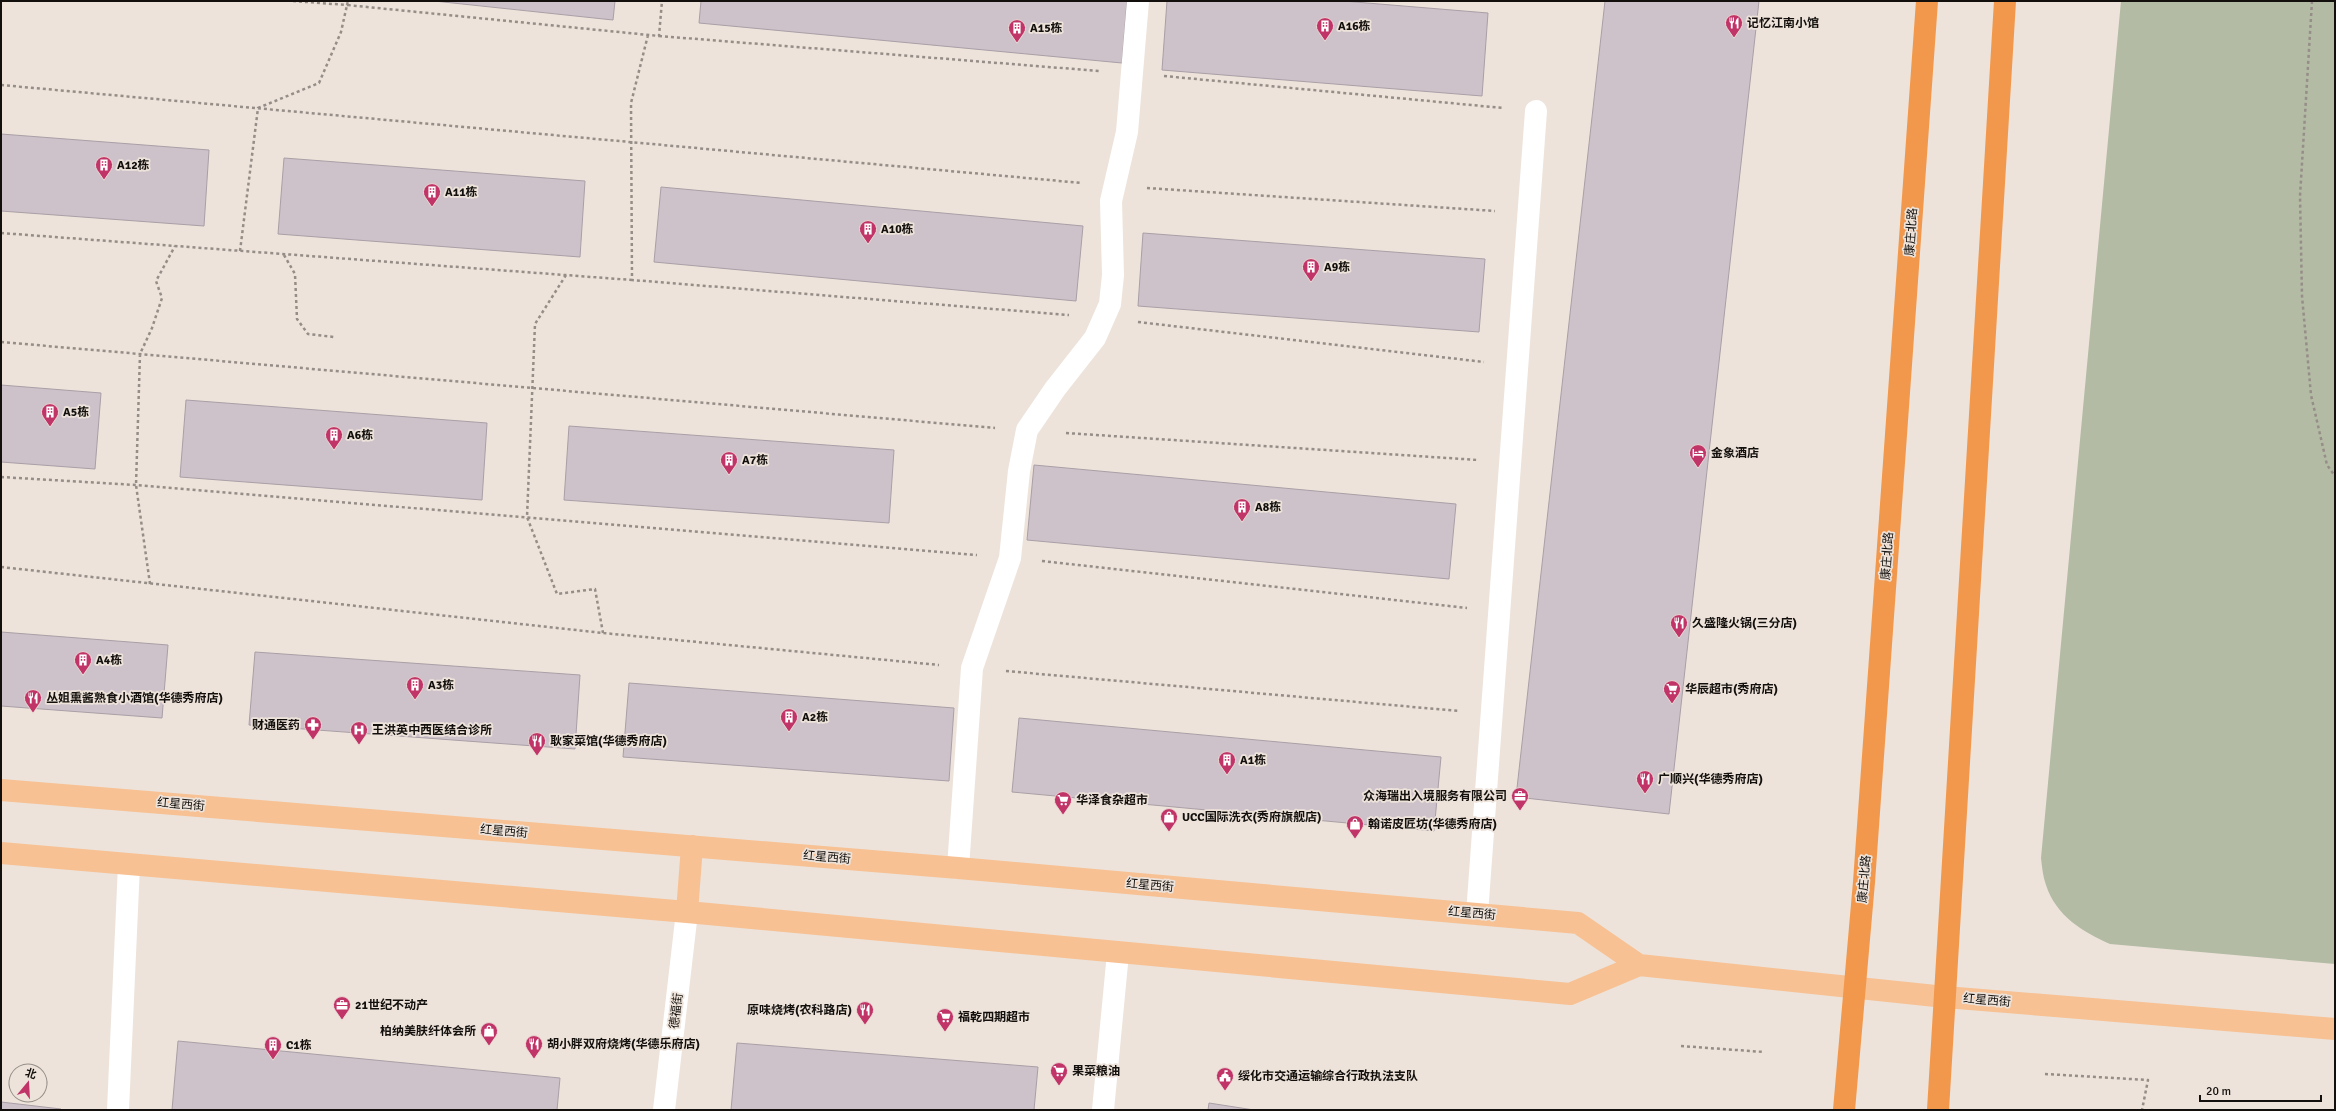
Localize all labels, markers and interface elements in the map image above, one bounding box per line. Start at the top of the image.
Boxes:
restaurant icon: 记忆江南小馆 [1724,13,1744,38]
building icon: A16栋 [1315,16,1335,41]
place label: 记忆江南小馆 [1747,16,1819,31]
building icon: A15栋 [1007,18,1027,43]
place label: A16栋 [1338,19,1371,34]
place label: A15栋 [1030,21,1063,36]
building icon: A12栋 [94,155,114,180]
place label: A12栋 [117,158,150,173]
building icon: A11栋 [422,182,442,207]
place label: A11栋 [445,185,478,200]
street label: 康庄北路 [1902,208,1921,257]
building icon: A10栋 [858,219,878,244]
place label: A10栋 [881,222,914,237]
building icon: A9栋 [1301,257,1321,282]
place label: A9栋 [1324,260,1350,275]
building icon: A5栋 [40,402,60,427]
place label: A5栋 [63,405,89,420]
building icon: A6栋 [324,425,344,450]
place label: A6栋 [347,428,373,443]
hotel icon: 金象酒店 [1688,443,1708,468]
place label: 金象酒店 [1711,446,1759,461]
building icon: A7栋 [719,450,739,475]
place label: A7栋 [742,453,768,468]
building icon: A8栋 [1232,497,1252,522]
place label: A8栋 [1255,500,1281,515]
street label: 康庄北路 [1878,532,1897,581]
restaurant icon: 久盛隆火锅(三分店) [1669,613,1689,638]
place label: 久盛隆火锅(三分店) [1692,616,1797,631]
building icon: A4栋 [73,650,93,675]
place label: A4栋 [96,653,122,668]
building icon: A3栋 [405,675,425,700]
place label: A3栋 [428,678,454,693]
supermarket icon: 华辰超市(秀府店) [1662,679,1682,704]
place label: 华辰超市(秀府店) [1685,682,1778,697]
restaurant icon: 丛姐熏酱熟食小酒馆(华德秀府店) [23,688,43,713]
place label: 丛姐熏酱熟食小酒馆(华德秀府店) [46,691,223,706]
building icon: A2栋 [779,707,799,732]
place label: A2栋 [802,710,828,725]
pharmacy icon: 财通医药 [303,715,323,740]
place label: 财通医药 [252,718,300,733]
hospital icon: 王洪英中西医结合诊所 [349,720,369,745]
place label: 王洪英中西医结合诊所 [372,723,492,738]
restaurant icon: 耿家菜馆(华德秀府店) [527,731,547,756]
place label: 耿家菜馆(华德秀府店) [550,734,667,749]
building icon: A1栋 [1217,750,1237,775]
place label: A1栋 [1240,753,1266,768]
restaurant icon: 广顺兴(华德秀府店) [1635,769,1655,794]
place label: 广顺兴(华德秀府店) [1658,772,1763,787]
office icon: 众海瑞出入境服务有限公司 [1510,786,1530,811]
place label: 众海瑞出入境服务有限公司 [1363,789,1507,804]
supermarket icon: 华泽食杂超市 [1053,790,1073,815]
place label: 华泽食杂超市 [1076,793,1148,808]
street label: 红星西街 [156,795,206,814]
shop icon: UCC国际洗衣(秀府旗舰店) [1159,807,1179,832]
place label: UCC国际洗衣(秀府旗舰店) [1182,810,1322,825]
shop icon: 翰诺皮匠坊(华德秀府店) [1345,814,1365,839]
place label: 翰诺皮匠坊(华德秀府店) [1368,817,1497,832]
street label: 红星西街 [479,822,529,841]
street label: 红星西街 [802,848,852,867]
street label: 康庄北路 [1855,854,1874,904]
street label: 红星西街 [1125,876,1175,895]
street label: 红星西街 [1447,904,1497,923]
street label: 红星西街 [1962,991,2012,1010]
street label: 德福街 [667,992,686,1030]
office icon: 21世纪不动产 [332,995,352,1020]
place label: 21世纪不动产 [355,998,428,1013]
restaurant icon: 原味烧烤(农科路店) [855,1000,875,1025]
place label: 原味烧烤(农科路店) [747,1003,852,1018]
supermarket icon: 福乾四期超市 [935,1007,955,1032]
place label: 福乾四期超市 [958,1010,1030,1025]
shop icon: 柏纳美肤纤体会所 [479,1021,499,1046]
place label: 柏纳美肤纤体会所 [380,1024,476,1039]
restaurant icon: 胡小胖双府烧烤(华德乐府店) [524,1034,544,1059]
building icon: C1栋 [263,1035,283,1060]
place label: 胡小胖双府烧烤(华德乐府店) [547,1037,700,1052]
place label: C1栋 [286,1038,312,1053]
supermarket icon: 果菜粮油 [1049,1061,1069,1086]
north arrow [8,1063,48,1103]
place label: 果菜粮油 [1072,1064,1120,1079]
text: 北 [24,1066,38,1082]
public building icon: 绥化市交通运输综合行政执法支队 [1215,1066,1235,1091]
place label: 绥化市交通运输综合行政执法支队 [1238,1069,1418,1084]
scale bar [2200,1077,2321,1103]
text: 20 m [2206,1084,2231,1099]

